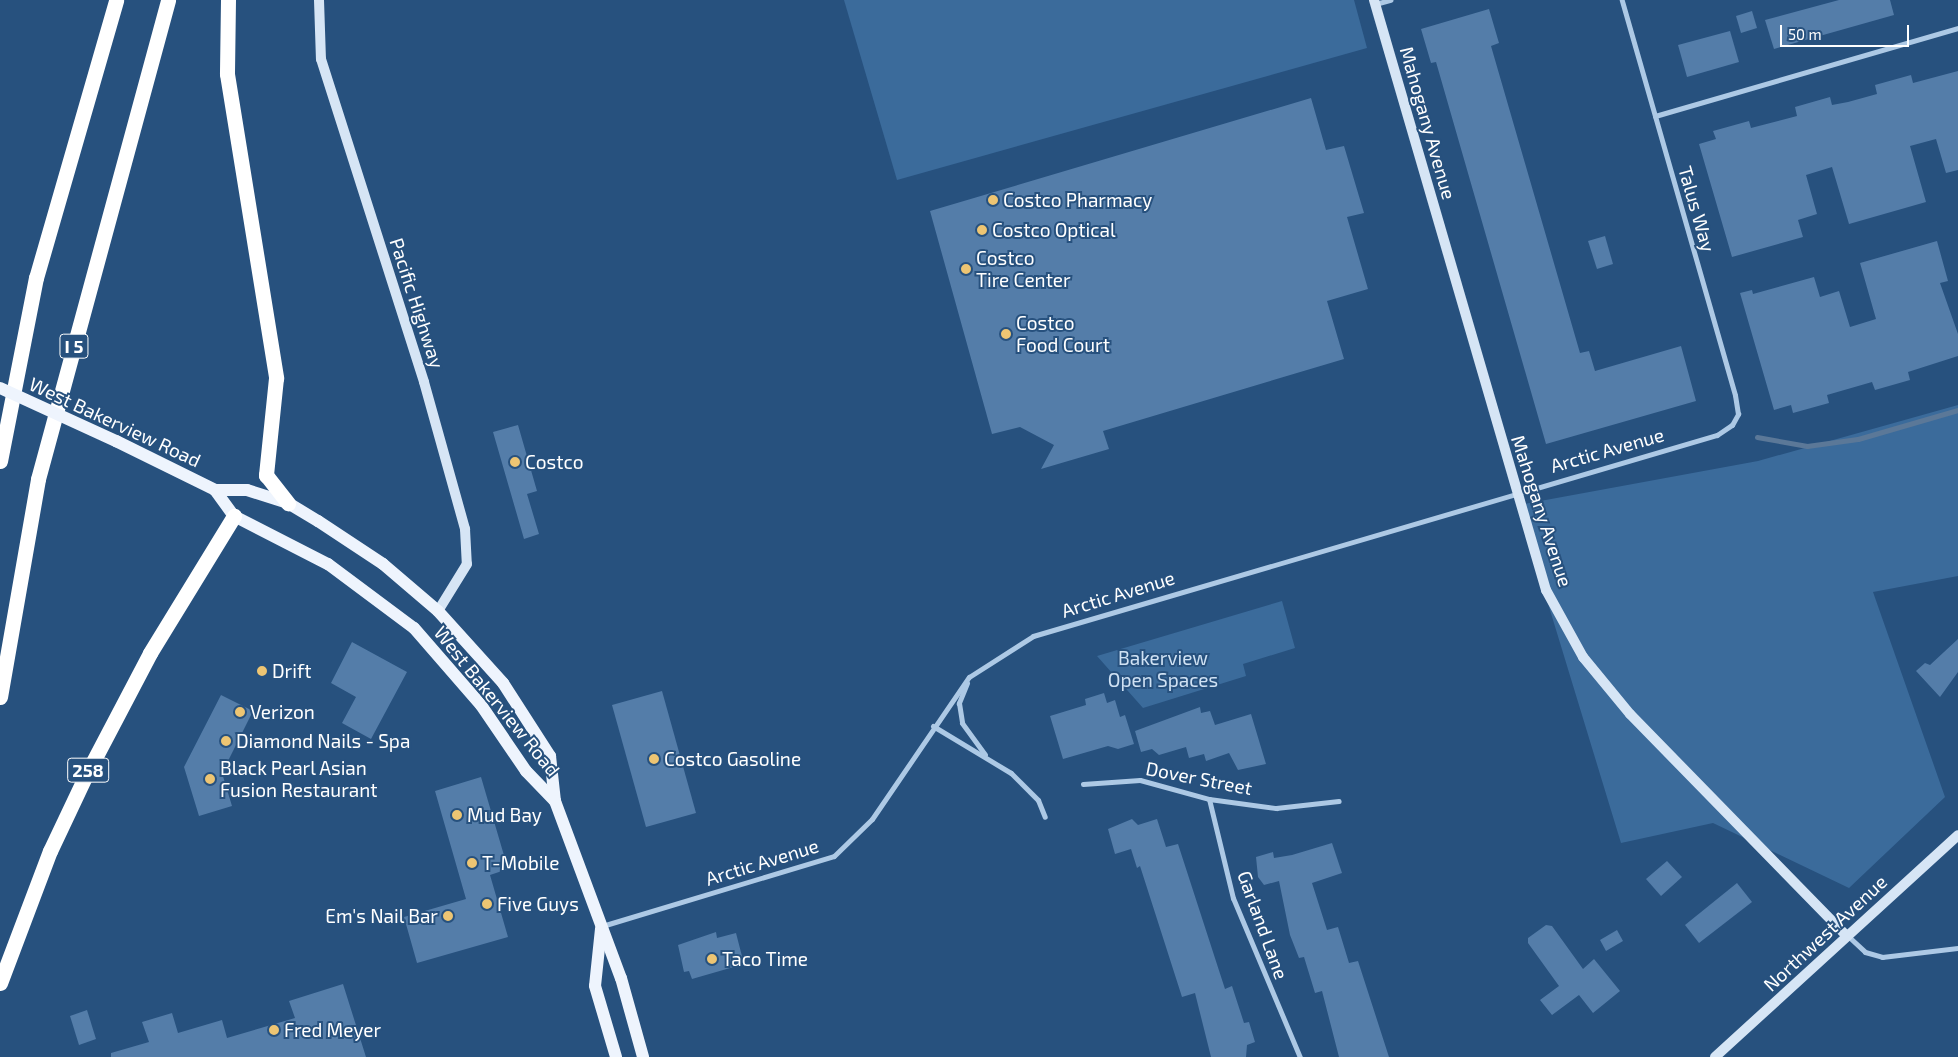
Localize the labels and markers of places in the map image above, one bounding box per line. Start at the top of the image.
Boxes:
place label: Costco Pharmacy [1003,189,1152,211]
marker: Costco Pharmacy [987,194,999,206]
place label: Costco Optical [992,219,1116,241]
marker: Costco Optical [976,224,988,236]
place label: Costco Tire Center [976,247,1071,291]
marker: Costco Tire Center [960,263,972,275]
place label: Costco Food Court [1016,312,1110,356]
marker: Costco Food Court [1000,328,1012,340]
place label: Costco [525,451,583,473]
marker: Costco [509,456,521,468]
place label: Drift [272,660,311,682]
marker: Drift [256,665,268,677]
place label: Verizon [250,701,315,723]
marker: Verizon [234,706,246,718]
place label: Diamond Nails - Spa [236,730,410,752]
marker: Diamond Nails - Spa [220,735,232,747]
place label: Costco Gasoline [664,748,801,770]
marker: Costco Gasoline [648,753,660,765]
place label: Black Pearl Asian Fusion Restaurant [220,757,378,801]
marker: Black Pearl Asian Fusion Restaurant [204,773,216,785]
place label: Mud Bay [467,804,542,826]
marker: Mud Bay [451,809,463,821]
place label: T-Mobile [482,852,559,874]
marker: T-Mobile [466,857,478,869]
place label: Five Guys [497,893,579,915]
marker: Five Guys [481,898,493,910]
place label: Em's Nail Bar [325,905,438,927]
marker: Em's Nail Bar [442,910,454,922]
place label: Taco Time [722,948,808,970]
marker: Taco Time [706,953,718,965]
place label: Fred Meyer [284,1019,381,1041]
marker: Fred Meyer [268,1024,280,1036]

